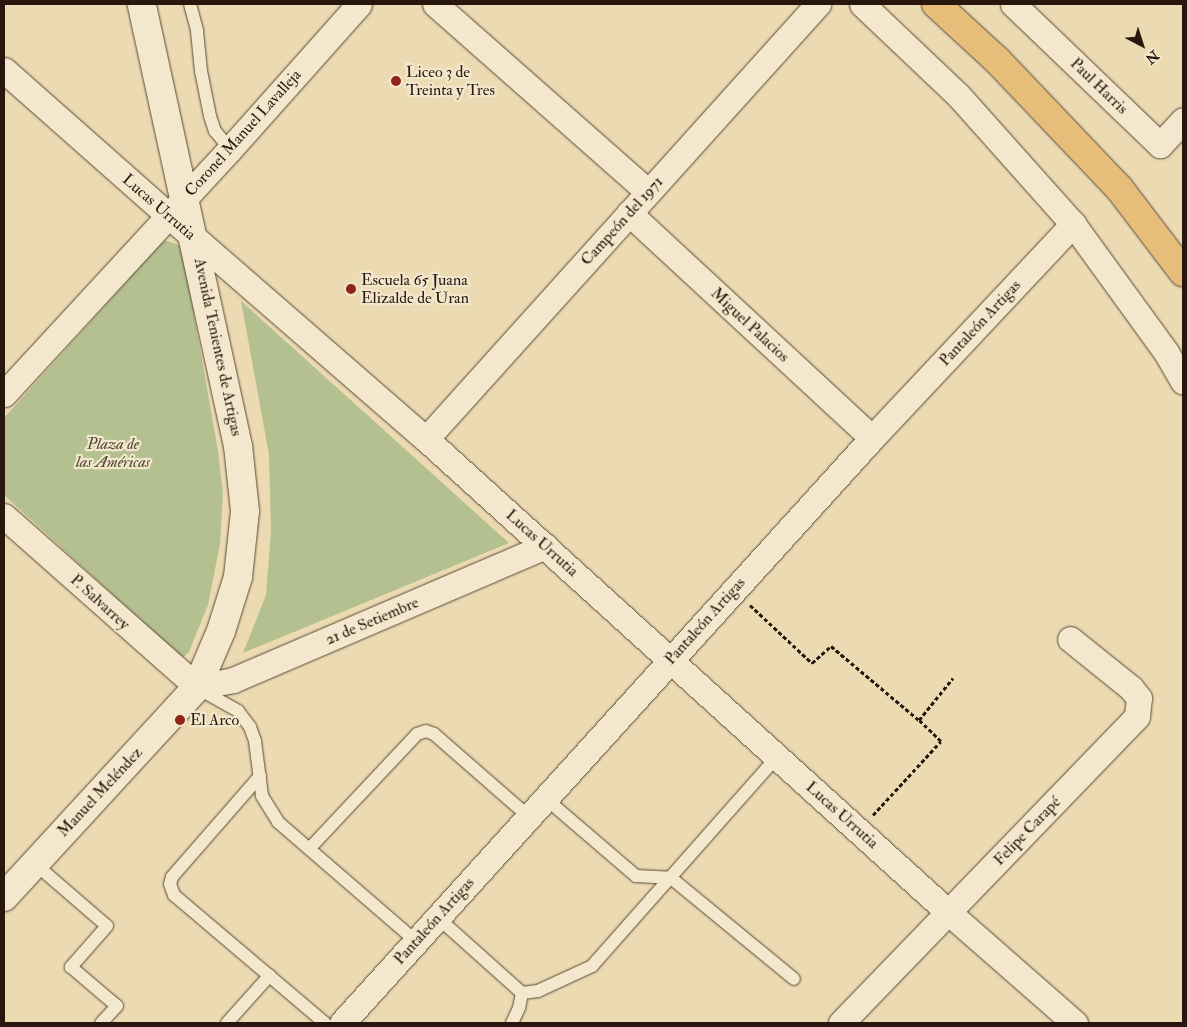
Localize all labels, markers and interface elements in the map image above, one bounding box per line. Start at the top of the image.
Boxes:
north arrow [1117,20,1167,70]
text: N [1142,46,1162,67]
street label: Paul Harris [1066,54,1132,118]
place label: Liceo 3 de Treinta y Tres [406,62,495,100]
street label: Coronel Manuel Lavalleja [181,65,305,201]
marker: Liceo 3 de Treinta y Tres [390,75,402,87]
street label: Lucas Urrutia [118,170,200,244]
street label: Campeón del 1971 [577,172,667,270]
street label: Avenida Tenientes de Artigas [190,256,246,438]
place label: Escuela 65 Juana Elizalde de Uran [361,270,469,308]
street label: Pantaleón Artigas [935,276,1025,370]
marker: Escuela 65 Juana Elizalde de Uran [345,283,357,295]
street label: Miguel Palacios [707,284,793,366]
park label: Plaza de las Américas [76,434,150,472]
street label: Lucas Urrutia [502,505,582,581]
street label: P. Salvarrey [66,570,134,634]
street label: Pantaleón Artigas [661,573,749,669]
street label: 21 de Setiembre [322,593,422,649]
place label: El Arco [190,710,239,730]
marker: El Arco [174,714,186,726]
street label: Manuel Meléndez [54,743,146,841]
street label: Lucas Urrutia [802,777,882,853]
street label: Felipe Carapé [989,793,1065,869]
street label: Pantaleón Artigas [390,873,478,969]

